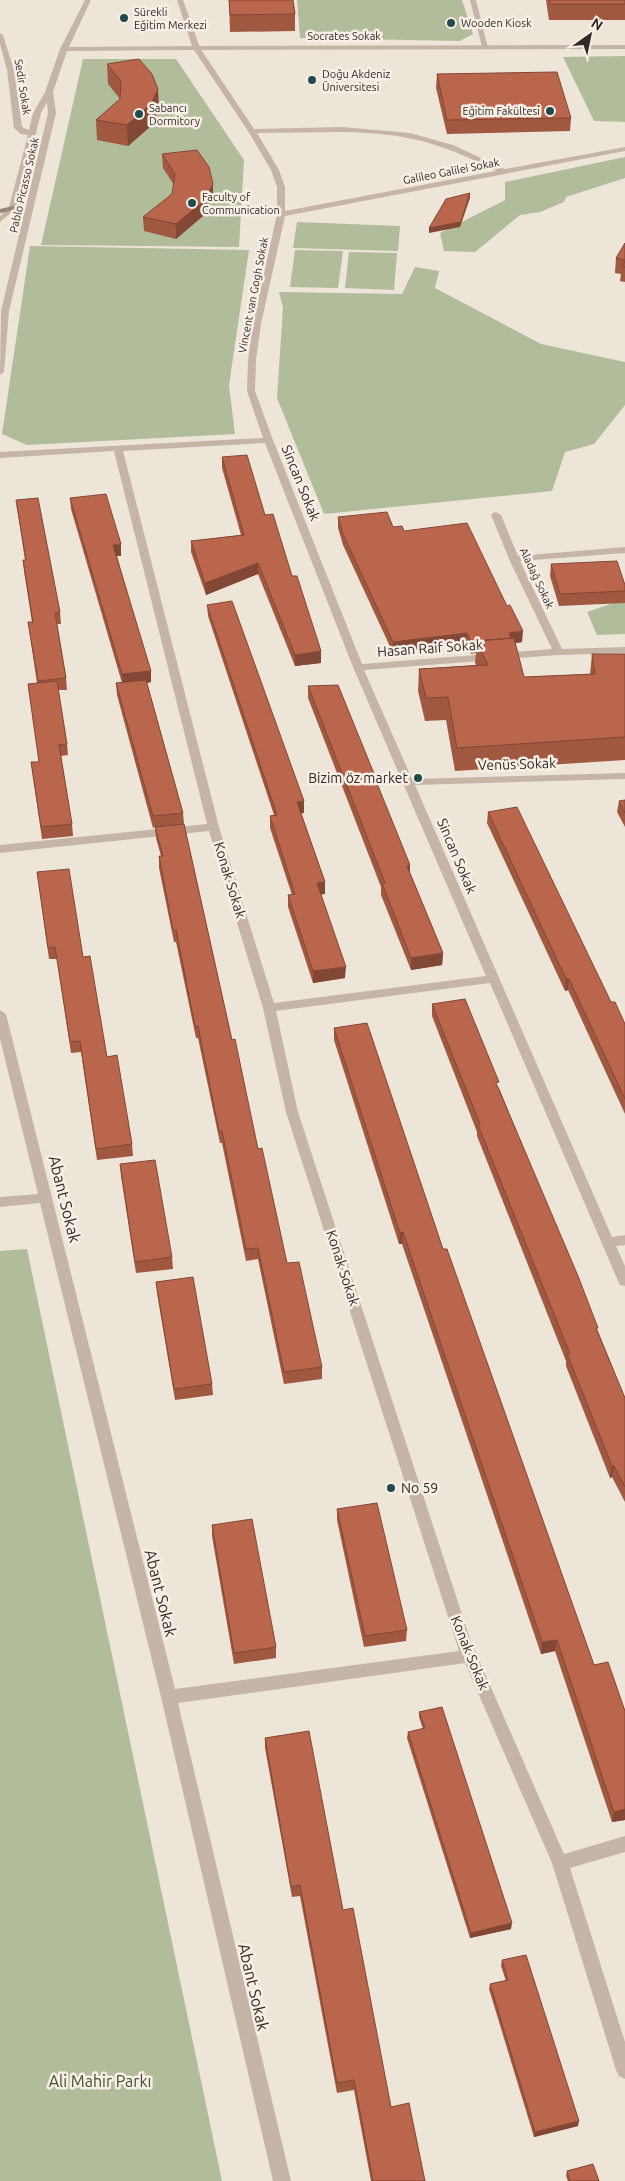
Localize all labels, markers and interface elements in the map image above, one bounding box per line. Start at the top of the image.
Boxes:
place label: Sürekli Eğitim Merkezi [134,6,207,31]
north arrow [565,10,615,60]
marker: Sürekli Eğitim Merkezi [118,12,130,24]
text: N [588,15,606,34]
marker: Wooden Kiosk [445,17,457,29]
place label: Wooden Kiosk [461,17,532,29]
street label: Socrates Sokak [307,30,381,42]
street label: Sedir Sokak [13,58,33,116]
place label: Doğu Akdeniz Üniversitesi [322,68,390,93]
marker: Doğu Akdeniz Üniversitesi [306,74,318,86]
place label: Sabancı Dormitory [149,102,201,127]
place label: Eğitim Fakültesi [462,105,540,117]
marker: Eğitim Fakültesi [544,105,556,117]
marker: Sabancı Dormitory [133,108,145,120]
street label: Pablo Picasso Sokak [7,136,41,234]
street label: Galileo Galilei Sokak [402,156,501,186]
place label: Faculty of Communication [202,191,280,216]
marker: Faculty of Communication [186,197,198,209]
street label: Vincent van Gogh Sokak [236,235,270,354]
street label: Sincan Sokak [279,443,323,523]
street label: Aladağ Sokak [518,546,556,611]
street label: Hasan Raif Sokak [377,636,483,660]
street label: Venüs Sokak [478,755,556,773]
place label: Bizim öz market [308,770,408,786]
marker: Bizim öz market [412,772,424,784]
street label: Sincan Sokak [434,816,480,896]
street label: Konak Sokak [211,840,249,920]
street label: Abant Sokak [45,1154,85,1244]
street label: Konak Sokak [323,1228,363,1308]
place label: No 59 [401,1480,438,1496]
marker: No 59 [385,1482,397,1494]
street label: Abant Sokak [141,1548,181,1638]
street label: Konak Sokak [448,1613,492,1693]
street label: Abant Sokak [235,1942,273,2032]
park label: Ali Mahir Parkı [49,2072,151,2090]

